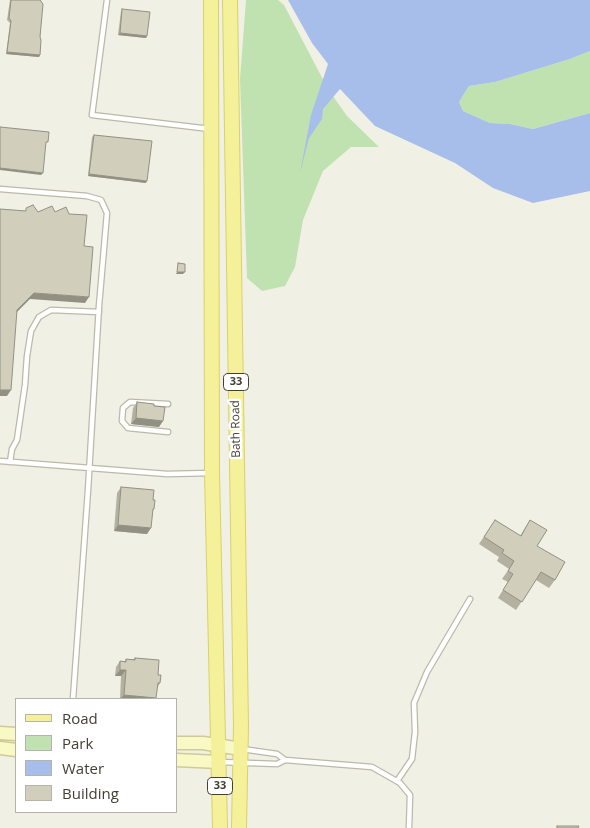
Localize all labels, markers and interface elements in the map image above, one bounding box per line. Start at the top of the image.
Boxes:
road number: 33 [224,374,248,391]
street label: Bath Road [228,400,244,458]
legend [15,698,178,813]
text: Road [62,708,98,728]
text: Park [62,733,93,753]
text: Water [62,758,104,778]
road number: 33 [208,778,232,794]
text: Building [62,783,119,803]

